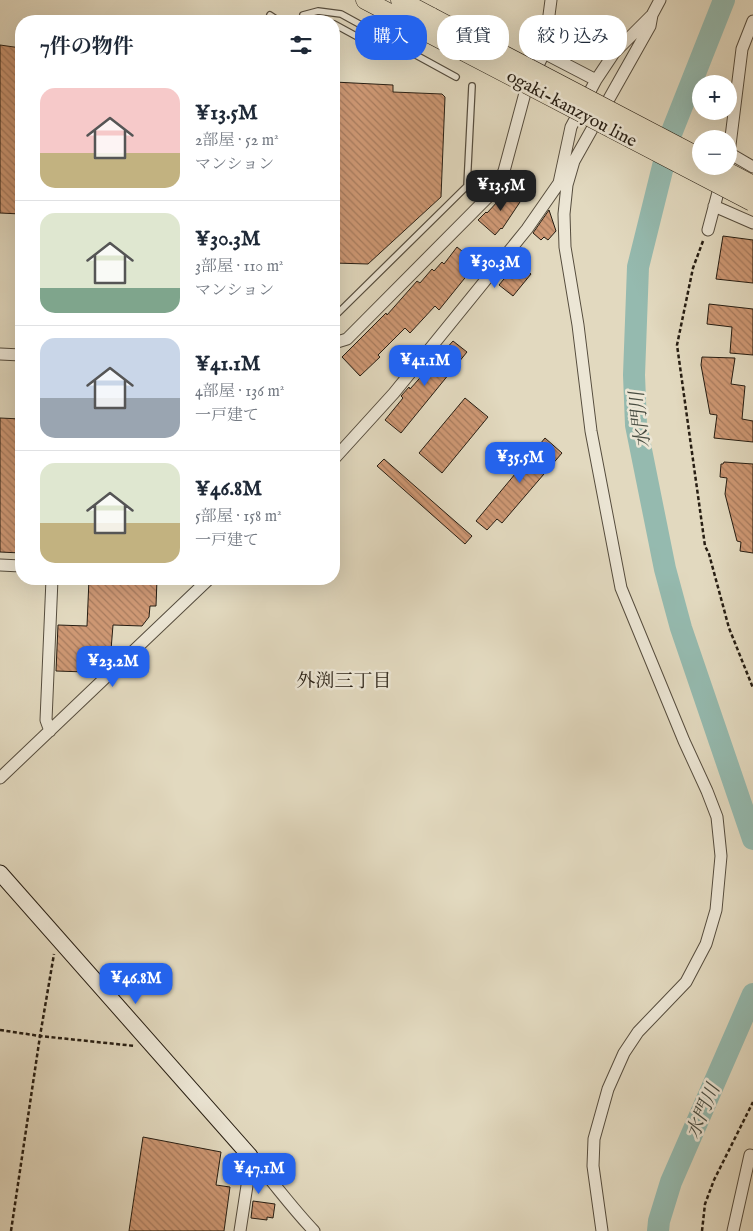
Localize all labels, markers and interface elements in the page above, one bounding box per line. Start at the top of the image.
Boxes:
chip: 購入 [355,15,427,60]
chip: 賃貸 [437,15,509,60]
chip: 絞り込み [519,15,627,60]
icon: filters [287,31,315,59]
text: 7件の物件 [40,34,134,61]
street label: ogaki-kanzyou line [502,65,640,153]
map controls [692,75,737,175]
button: + [692,75,737,120]
text: ¥13.5M [195,100,258,127]
icon: home [80,108,140,168]
button: − [692,130,737,175]
text: 2部屋 · 52 m² [195,131,279,151]
text: マンション [195,155,274,175]
pin: ¥13.5M [460,170,542,212]
text: ¥13.5M [477,176,525,196]
text: ¥30.3M [195,226,261,253]
icon: home [80,233,140,293]
pin: ¥30.3M [454,246,536,289]
text: ¥30.3M [470,253,520,273]
text: 3部屋 · 110 m² [195,257,284,277]
text: マンション [195,281,274,301]
pin: ¥41.1M [384,344,466,387]
text: ¥41.1M [195,351,261,378]
text: ¥41.1M [400,351,450,371]
icon: home [80,358,140,418]
text: 4部屋 · 136 m² [195,382,284,402]
water label: 水門川 [625,388,656,450]
text: 一戸建て [195,406,259,426]
pin: ¥35.5M [479,442,561,484]
text: ¥35.5M [496,448,544,468]
text: ¥46.8M [195,476,262,503]
icon: home [80,483,140,543]
text: 5部屋 · 158 m² [195,507,282,527]
text: 一戸建て [195,531,259,551]
pin: ¥23.2M [72,646,154,688]
text: ¥23.2M [87,652,139,672]
district label: 外渕三丁目 [296,670,392,694]
pin: ¥46.8M [95,962,177,1005]
text: ¥46.8M [110,969,162,989]
water label: 水門川 [682,1079,727,1143]
pin: ¥47.1M [218,1152,300,1195]
text: ¥47.1M [234,1159,284,1179]

